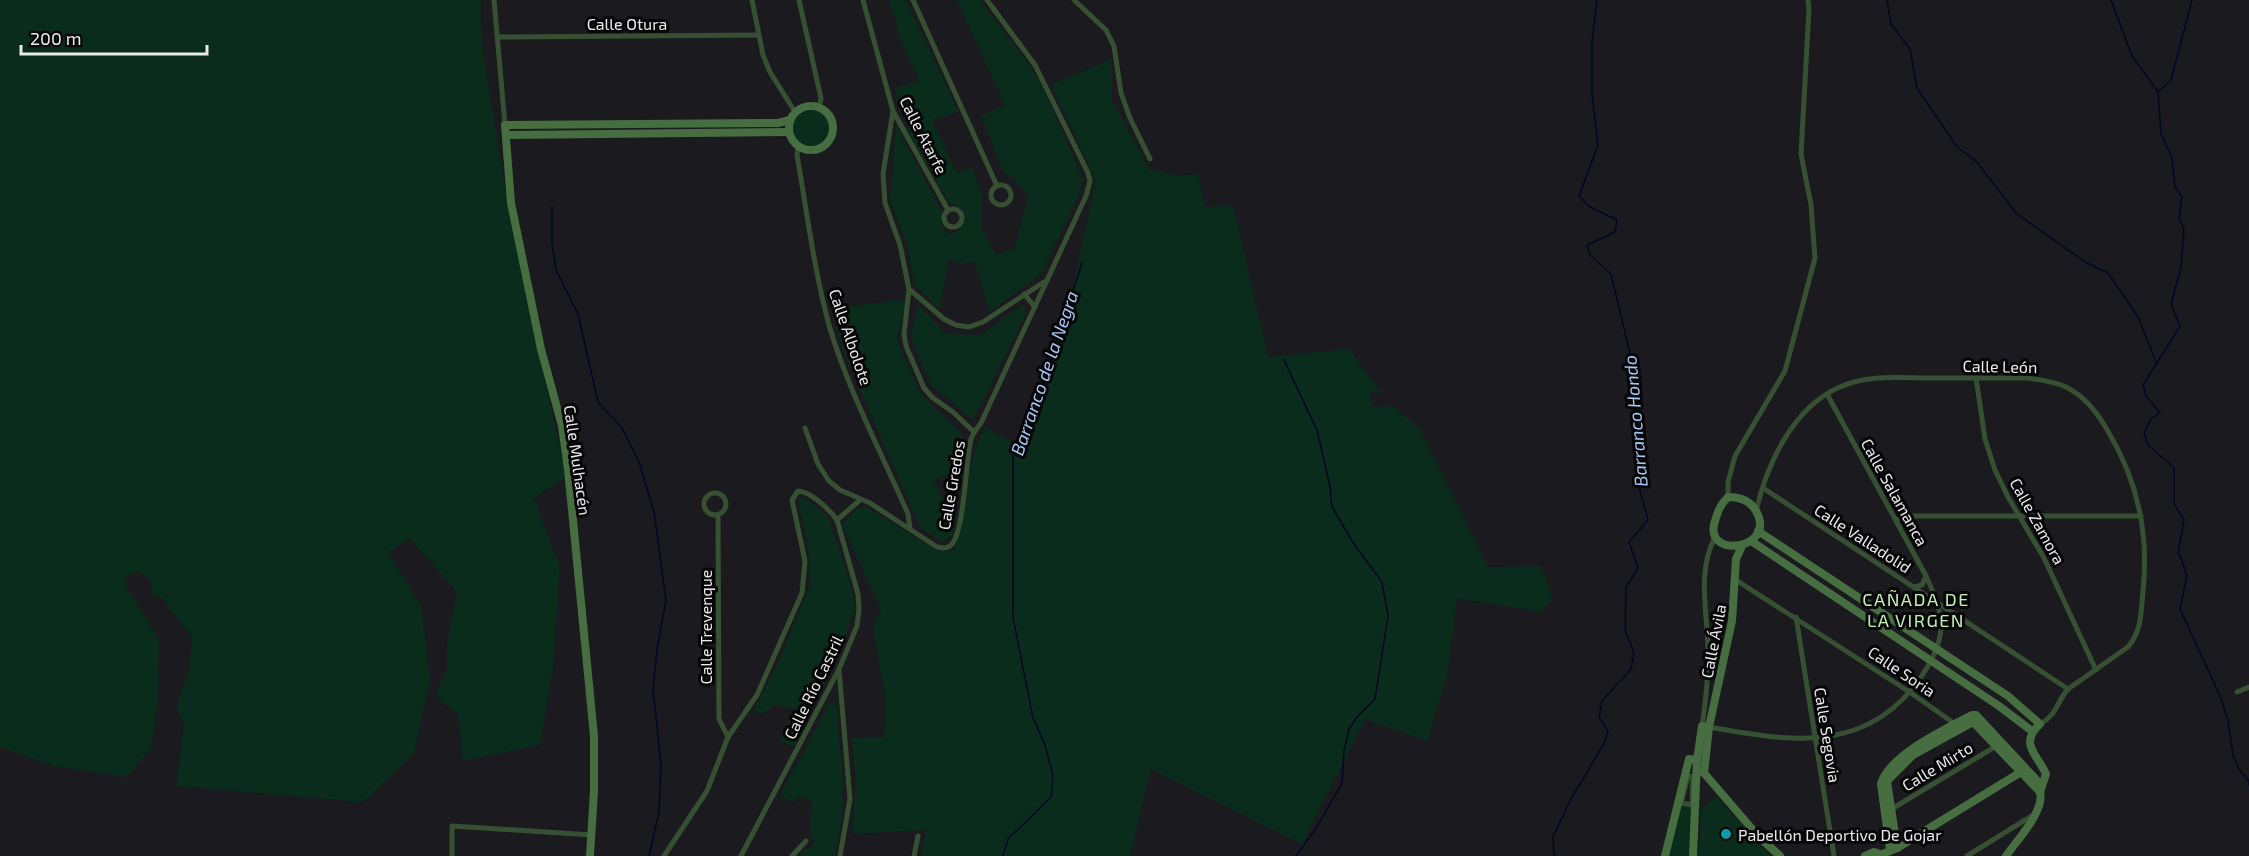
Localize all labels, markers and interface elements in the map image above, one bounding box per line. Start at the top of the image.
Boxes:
street label: Calle Otura [587,14,667,33]
scale bar [21,18,207,56]
text: 200 m [30,27,82,49]
street label: Calle Atarfe [896,93,952,177]
street label: Calle Albolote [826,286,876,388]
water label: Barranco de la Negra [1006,288,1082,458]
water label: Barranco Hondo [1618,354,1652,488]
street label: Calle León [1962,356,2038,376]
street label: Calle Mulhacén [561,404,595,516]
street label: Calle Salamanca [1858,435,1932,549]
street label: Calle Gredos [934,439,968,531]
street label: Calle Zamora [2006,475,2070,567]
street label: Calle Valladolid [1811,500,1915,576]
street label: Calle Trevenque [696,570,715,684]
district label: CAÑADA DE LA VIRGEN [1862,588,1970,631]
street label: Calle Ávila [1697,602,1729,680]
street label: Calle Río Castril [780,632,846,742]
street label: Calle Soria [1865,642,1939,700]
street label: Calle Segovia [1811,686,1845,784]
street label: Calle Mirto [1898,737,1976,795]
place label: Pabellón Deportivo De Gojar [1738,825,1942,845]
marker: Pabellón Deportivo De Gojar [1719,827,1733,841]

